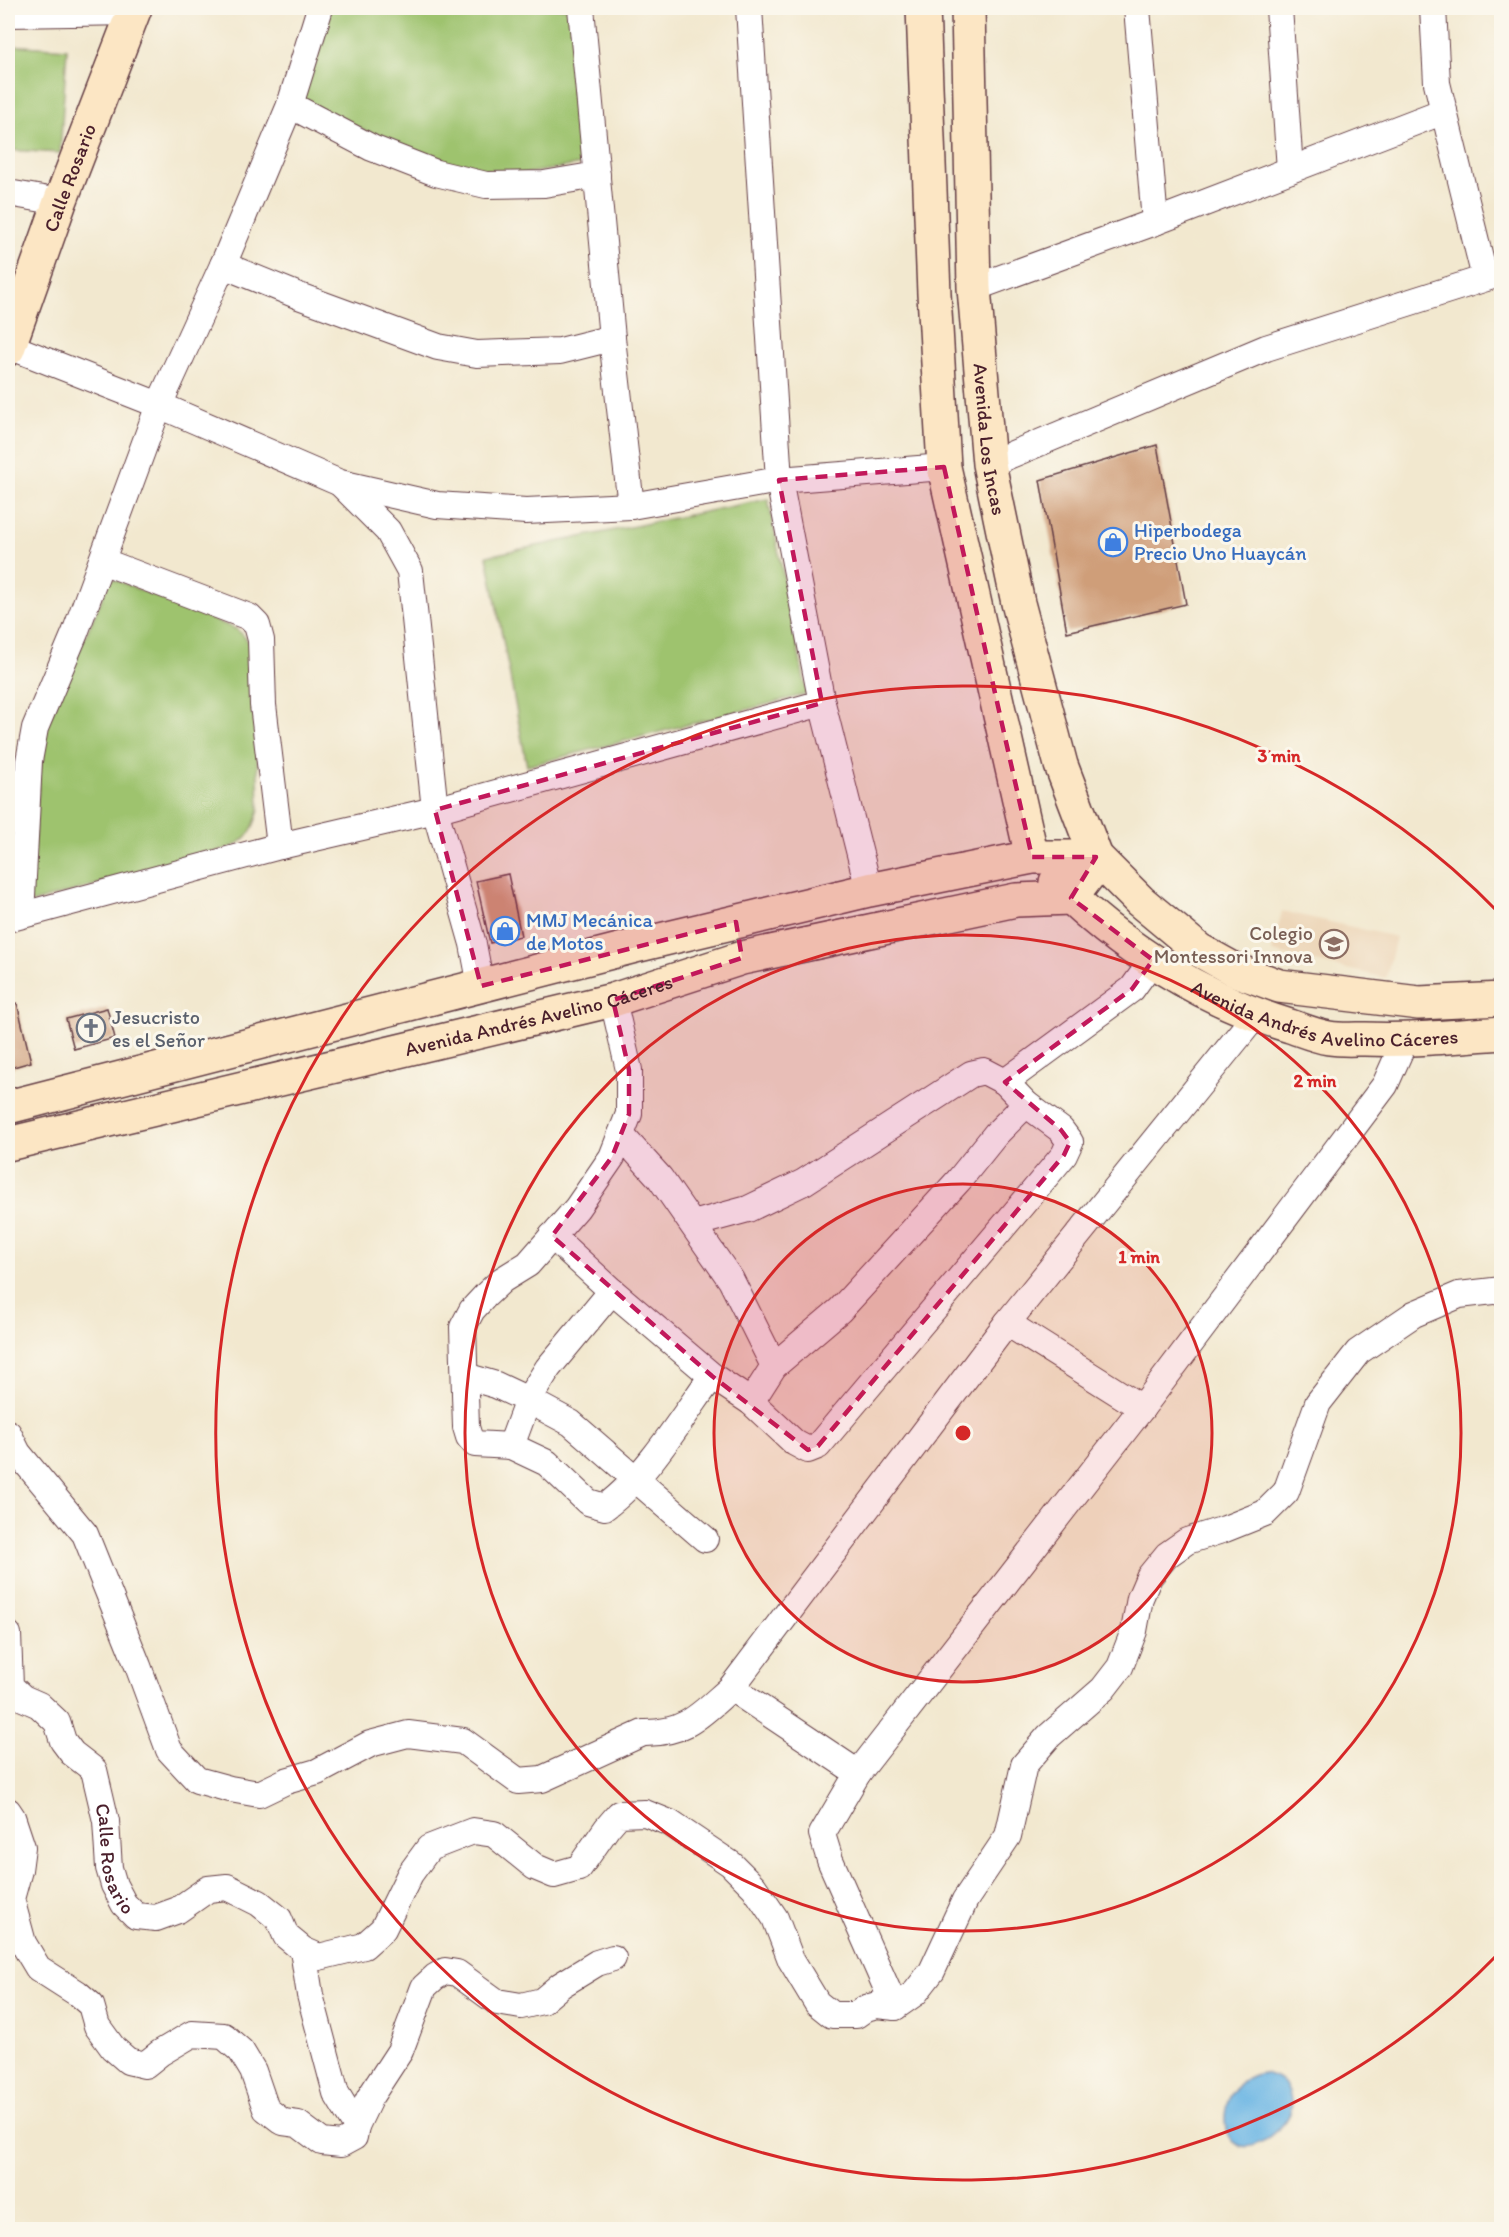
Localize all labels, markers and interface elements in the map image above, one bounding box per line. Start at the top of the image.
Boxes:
street label: Calle Rosario [38,120,101,235]
street label: Avenida Los Incas [968,362,1011,517]
place label: Hiperbodega Precio Uno Huaycán [1134,518,1307,565]
shop icon: Hiperbodega Precio Uno Huaycán [1097,526,1129,558]
text: 3 min [1257,745,1301,767]
place label: MMJ Mecánica de Motos [526,908,653,955]
shop icon: MMJ Mecánica de Motos [489,915,521,947]
place label: Colegio Montessori Innova [1154,921,1314,968]
school or university icon: Colegio Montessori Innova [1318,928,1350,960]
street label: Avenida Andrés Avelino Cáceres [402,969,676,1061]
street label: Avenida Andrés Avelino Cáceres [1188,975,1459,1051]
place label: Jesucristo es el Señor [112,1005,205,1052]
church icon: Jesucristo es el Señor [75,1012,107,1044]
text: 2 min [1294,1070,1337,1092]
text: 1 min [1118,1246,1160,1268]
centre of rings [953,1423,973,1443]
street label: Calle Rosario [90,1801,139,1919]

